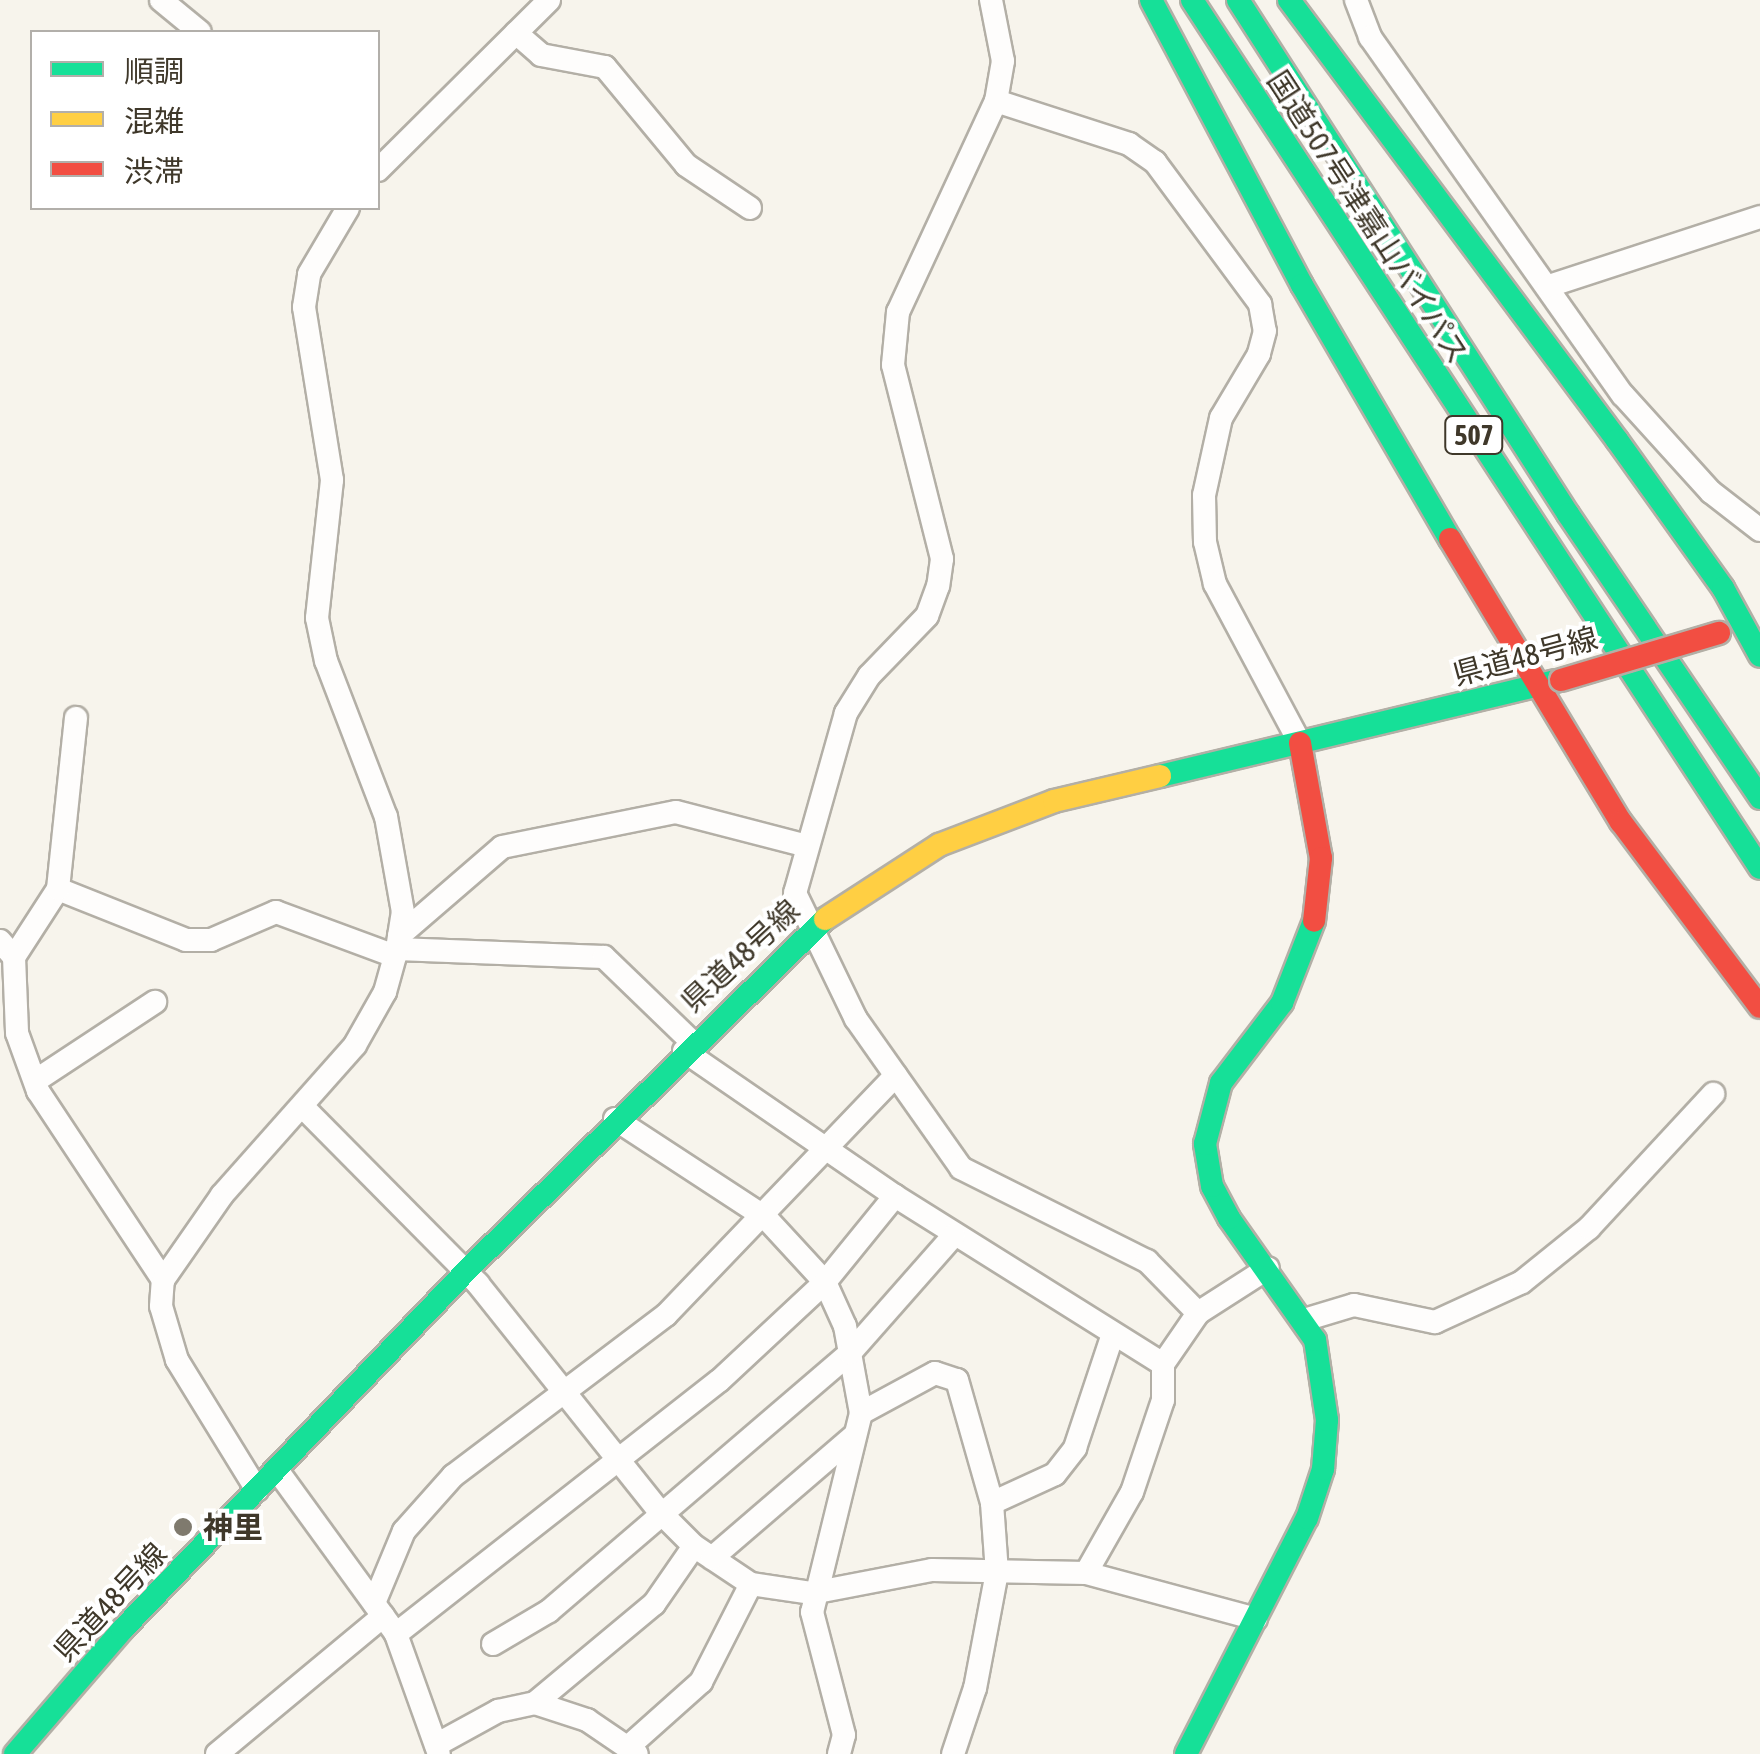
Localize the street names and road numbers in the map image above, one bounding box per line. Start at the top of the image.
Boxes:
street label: 国道507号津嘉山バイパス [1260,64,1476,370]
road number: 507 [1444,412,1504,458]
street label: 県道48号線 [1449,619,1601,693]
street label: 県道48号線 [674,892,806,1020]
street label: 県道48号線 [46,1536,174,1668]

